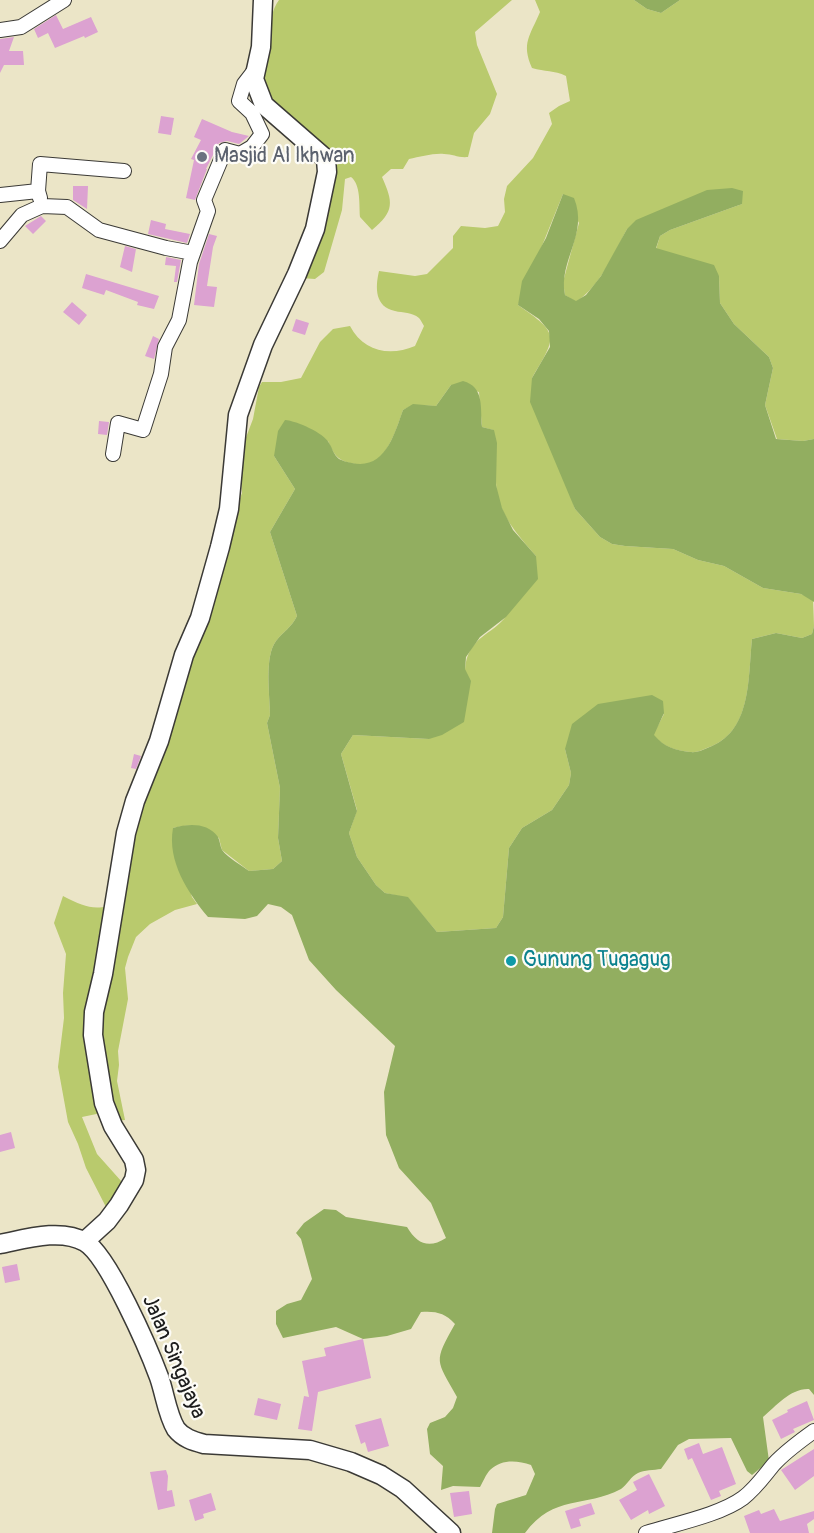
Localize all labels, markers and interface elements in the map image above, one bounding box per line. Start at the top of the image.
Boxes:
place label: Masjid Al Ikhwan [214,144,355,170]
marker: Masjid Al Ikhwan [195,150,209,164]
place label: Gunung Tugagug [523,948,671,974]
marker: Gunung Tugagug [504,954,518,968]
street label: Jalan Singajaya [136,1291,210,1423]

